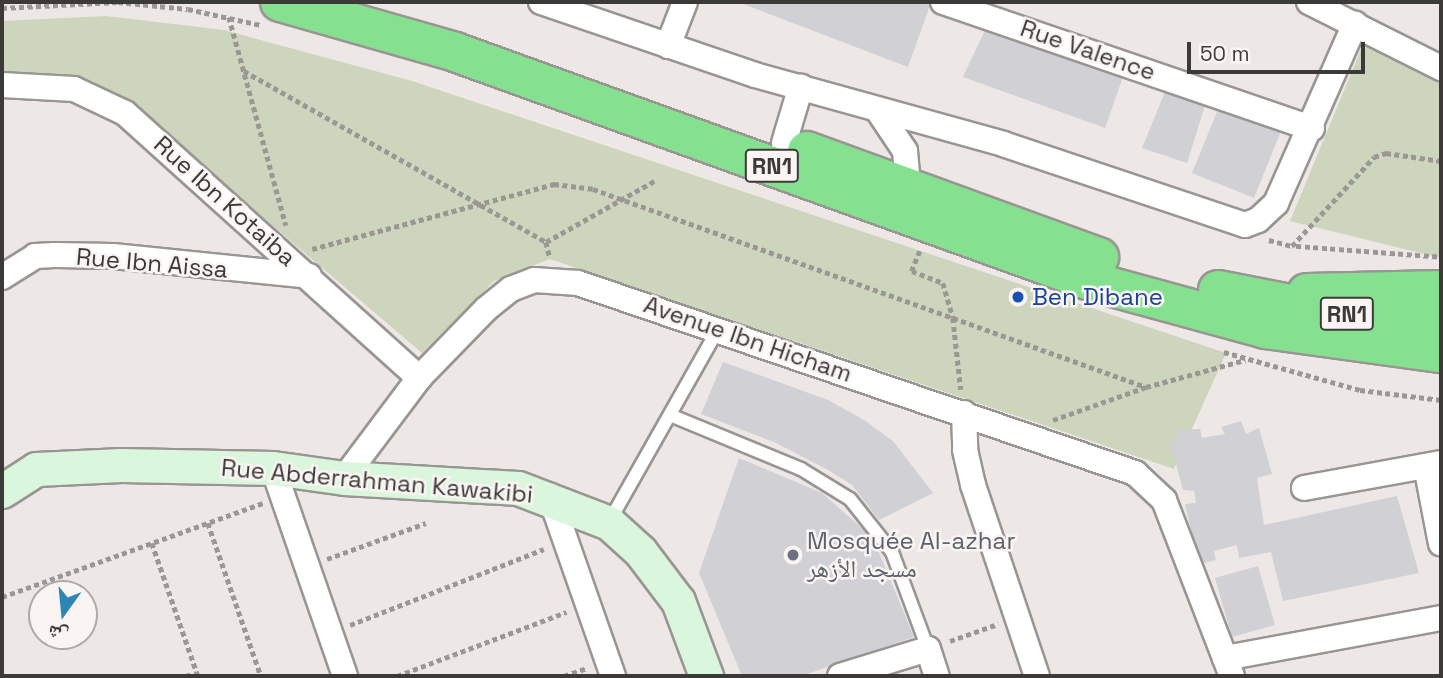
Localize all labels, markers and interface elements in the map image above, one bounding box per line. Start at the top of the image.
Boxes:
street label: Rue Valence [1016,13,1160,87]
scale bar [1191,28,1370,72]
text: 50 m [1200,40,1250,67]
street label: Rue Ibn Kotaiba [148,130,302,272]
road number: RN1 [744,146,800,186]
street label: Rue Ibn Aissa [75,242,229,284]
place label: Ben Dibane [1032,283,1163,311]
marker: Ben Dibane [1010,289,1026,305]
street label: Avenue Ibn Hicham [640,290,856,388]
road number: RN1 [1319,294,1375,334]
street label: Rue Abderrahman Kawakibi [220,453,534,509]
place label: Mosquée Al-azhar مسجد الأزهر [807,527,1016,583]
marker: Mosquée Al-azhar مسجد الأزهر [785,547,801,563]
north arrow [28,580,98,650]
text: ش [45,619,71,649]

